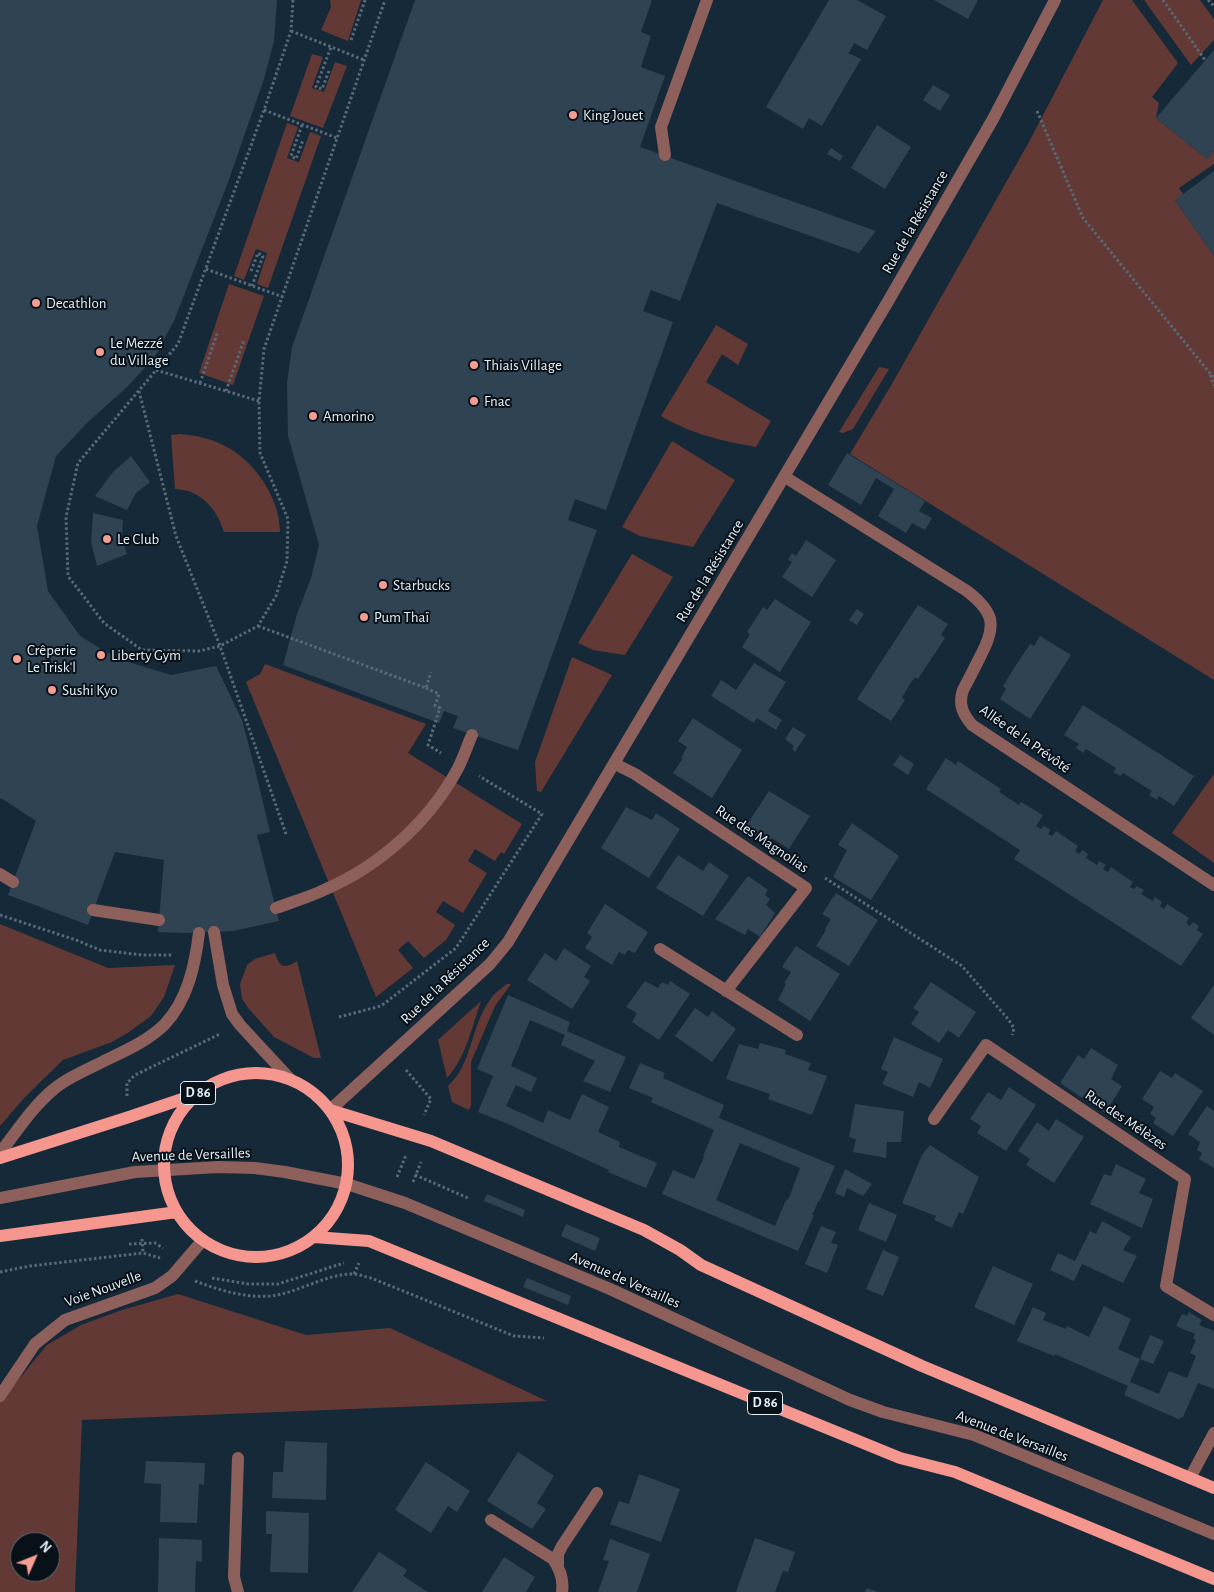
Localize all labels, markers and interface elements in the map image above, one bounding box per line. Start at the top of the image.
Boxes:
place label: King Jouet [583,106,643,124]
marker: King Jouet [567,109,579,121]
street label: Rue de la Résistance [878,167,952,277]
place label: Decathlon [46,294,106,312]
marker: Decathlon [30,297,42,309]
place label: Le Mezzé du Village [110,334,169,369]
marker: Le Mezzé du Village [94,346,106,358]
place label: Thiais Village [484,356,562,374]
marker: Thiais Village [468,359,480,371]
place label: Fnac [484,392,510,410]
marker: Fnac [468,395,480,407]
place label: Amorino [323,407,374,425]
marker: Amorino [307,410,319,422]
street label: Rue de la Résistance [672,516,748,626]
place label: Le Club [117,530,159,548]
marker: Le Club [101,533,113,545]
place label: Starbucks [393,576,450,594]
marker: Starbucks [377,579,389,591]
place label: Pum Thaï [374,608,429,626]
marker: Pum Thaï [358,611,370,623]
place label: Crêperie Le Trisk'l [27,641,76,676]
place label: Liberty Gym [111,646,181,664]
marker: Liberty Gym [95,649,107,661]
marker: Crêperie Le Trisk'l [11,653,23,665]
place label: Sushi Kyo [62,681,118,699]
marker: Sushi Kyo [46,684,58,696]
street label: Allée de la Prévôté [976,701,1074,777]
street label: Rue des Magnolias [712,801,812,877]
street label: Rue de la Résistance [397,934,493,1028]
road number: D 86 [180,1082,216,1104]
street label: Rue des Mélèzes [1081,1086,1171,1154]
street label: Avenue de Versailles [131,1144,251,1166]
street label: Avenue de Versailles [567,1248,683,1312]
street label: Voie Nouvelle [62,1267,144,1311]
road number: D 86 [748,1392,782,1415]
street label: Avenue de Versailles [953,1406,1071,1466]
north arrow [10,1532,60,1582]
text: N [37,1539,53,1556]

